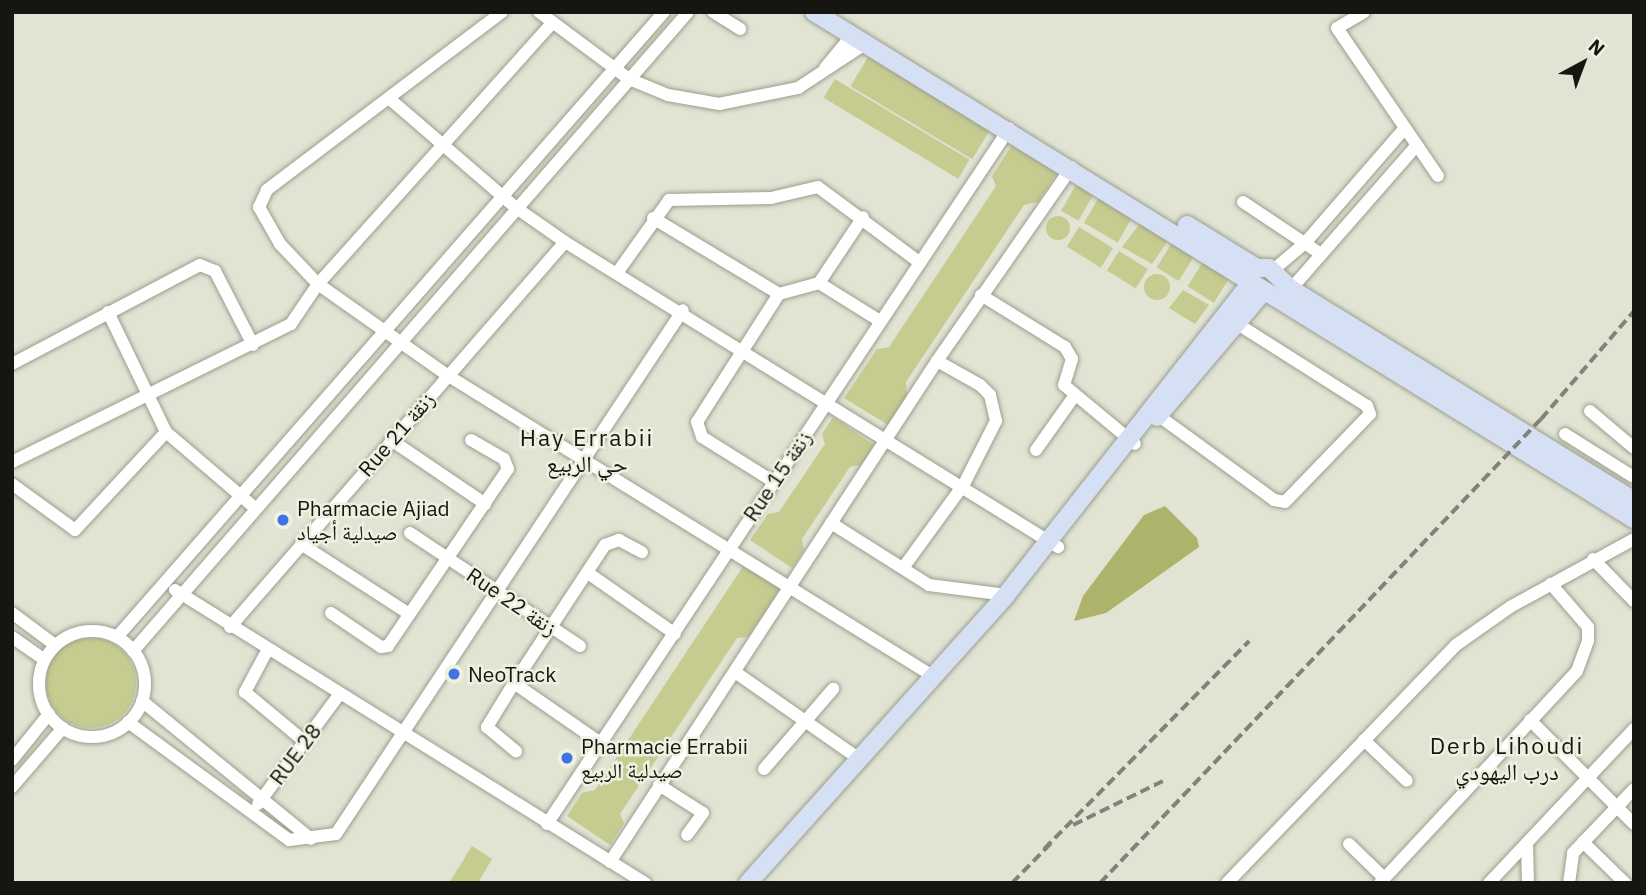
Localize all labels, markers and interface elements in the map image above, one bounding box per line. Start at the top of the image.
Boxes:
north arrow [1548,28,1618,98]
text: N [1584,34,1610,61]
street label: Rue 21 زنقة [353,387,439,481]
district label: Hay Errabii حي الربيع [521,423,653,477]
street label: Rue 15 زنقة [738,426,816,526]
place label: Pharmacie Ajiad صيدلية أجياد [297,495,450,545]
marker: Pharmacie Ajiad صيدلية أجياد [275,512,291,528]
street label: Rue 22 زنقة [462,562,562,640]
place label: NeoTrack [468,661,556,687]
marker: NeoTrack [446,666,462,682]
street label: RUE 28 [264,719,326,789]
district label: Derb Lihoudi درب اليهودي [1431,731,1583,785]
place label: Pharmacie Errabii صيدلية الربيع [581,733,748,783]
marker: Pharmacie Errabii صيدلية الربيع [559,750,575,766]

